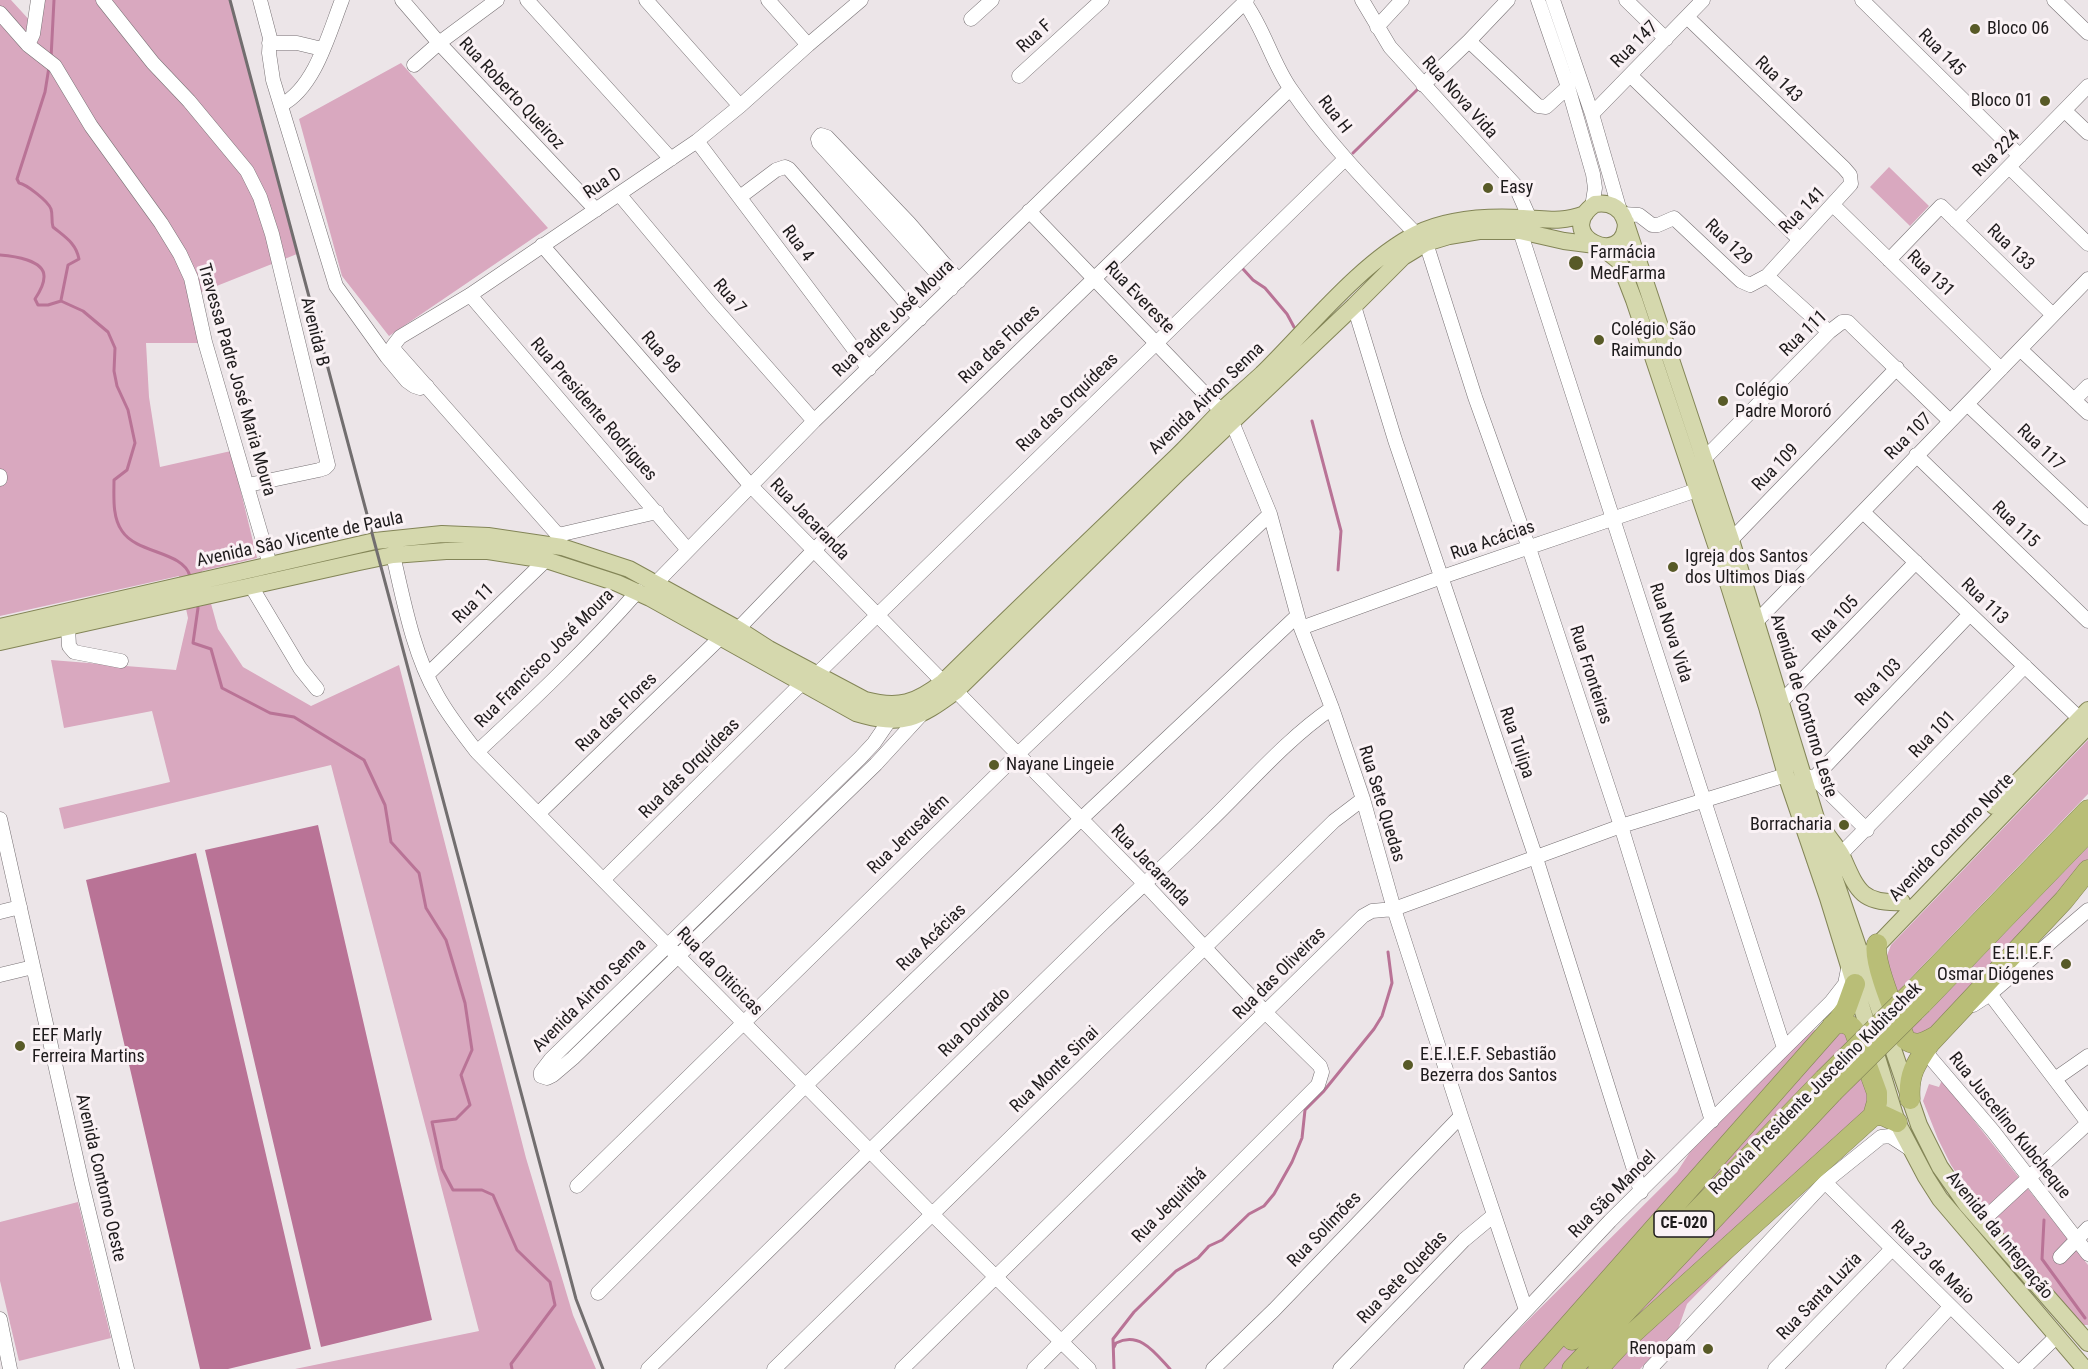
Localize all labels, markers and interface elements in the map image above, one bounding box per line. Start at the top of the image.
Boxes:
street label: Rua F [1013,16,1057,58]
street label: Rua 147 [1607,17,1663,73]
place label: Bloco 06 [1987,18,2049,40]
marker: Bloco 06 [1968,22,1982,36]
street label: Rua 145 [1913,25,1969,81]
street label: Rua Roberto Queiroz [454,33,568,155]
street label: Rua Nova Vida [1416,52,1502,144]
street label: Rua 143 [1750,52,1806,108]
place label: Bloco 01 [1971,90,2033,112]
street label: Rua H [1313,92,1355,138]
marker: Bloco 01 [2038,94,2052,108]
street label: Rua 224 [1969,126,2025,182]
street label: Rua D [580,164,626,204]
place label: Easy [1500,177,1533,199]
marker: Easy [1481,181,1495,195]
street label: Rua 141 [1775,183,1831,239]
street label: Rua 129 [1700,215,1756,271]
street label: Rua 133 [1982,220,2038,276]
street label: Rua 4 [776,222,818,266]
place label: Farmácia MedFarma [1590,242,1666,284]
street label: Rua 131 [1902,246,1958,302]
marker: Farmácia MedFarma [1567,254,1585,272]
street label: Rua Padre José Moura [829,256,959,382]
street label: Rua Evereste [1099,258,1179,338]
street label: Travessa Padre José Maria Moura [192,261,280,499]
street label: Rua 7 [708,275,750,319]
street label: Avenida B [295,295,333,369]
street label: Rua das Flores [955,301,1045,389]
street label: Rua 111 [1776,306,1832,362]
place label: Colégio São Raimundo [1611,319,1696,362]
street label: Rua 98 [636,328,684,378]
marker: Colégio São Raimundo [1592,333,1606,347]
street label: Rua Presidente Rodrigues [525,334,661,486]
street label: Avenida Airton Senna [1145,339,1269,459]
street label: Rua das Orquídeas [1013,349,1123,457]
place label: Colégio Padre Mororó [1735,380,1832,422]
marker: Colégio Padre Mororó [1716,394,1730,408]
street label: Rua 107 [1881,409,1937,465]
street label: Rua 117 [2012,420,2068,476]
street label: Rua 109 [1748,440,1804,496]
street label: Rua Jacaranda [765,475,853,565]
street label: Rua 115 [1987,497,2043,553]
street label: Avenida São Vicente de Paula [195,508,405,572]
street label: Rua Acácias [1448,517,1538,565]
place label: Igreja dos Santos dos Ultimos Dias [1685,546,1808,588]
marker: Igreja dos Santos dos Ultimos Dias [1666,560,1680,574]
street label: Rua 113 [1956,574,2012,630]
street label: Rua 11 [449,579,499,629]
street label: Rua Nova Vida [1644,581,1696,685]
street label: Rua Francisco José Moura [471,585,619,733]
street label: Rua 105 [1808,592,1864,648]
street label: Avenida de Contorno Leste [1765,612,1841,800]
street label: Rua Fronteiras [1564,623,1616,727]
street label: Rua 103 [1851,655,1907,711]
street label: Rua das Flores [572,669,662,757]
street label: Rua Tulipa [1494,704,1538,782]
street label: Rua 101 [1905,707,1961,763]
street label: Rua das Orquídeas [635,714,745,824]
street label: Rua Sete Quedas [1353,743,1409,865]
place label: Nayane Lingeie [1006,754,1114,776]
marker: Nayane Lingeie [987,758,1001,772]
street label: Avenida Contorno Norte [1885,769,2019,907]
street label: Rua Jerusalém [864,791,954,879]
place label: Borracharia [1750,814,1832,836]
marker: Borracharia [1837,818,1851,832]
street label: Rua Jacaranda [1106,821,1194,911]
street label: Rua Acácias [893,900,971,976]
street label: Rua da Oiticicas [671,923,767,1021]
street label: Rua das Oliveiras [1229,923,1331,1025]
street label: Avenida Airton Senna [529,935,651,1057]
place label: E.E.I.E.F. Osmar Diógenes [1937,943,2054,986]
marker: E.E.I.E.F. Osmar Diógenes [2059,957,2073,971]
street label: Rodovia Presidente Juscelino Kubitschek [1705,978,1927,1200]
street label: Rua Dourado [935,984,1015,1062]
street label: Rua Monte Sinai [1006,1022,1104,1118]
place label: EEF Marly Ferreira Martins [32,1025,145,1068]
marker: EEF Marly Ferreira Martins [13,1039,27,1053]
place label: E.E.I.E.F. Sebastião Bezerra dos Santos [1420,1044,1557,1086]
street label: Rua Juscelino Kubcheque [1943,1048,2075,1204]
marker: E.E.I.E.F. Sebastião Bezerra dos Santos [1401,1058,1415,1072]
street label: Avenida Contorno Oeste [70,1092,130,1264]
street label: Rua São Manoel [1565,1147,1661,1243]
street label: Rua Jequitibá [1128,1164,1212,1248]
street label: Avenida da Integração [1941,1168,2057,1304]
street label: Rua Solimões [1284,1188,1366,1272]
road number: CE-020 [1654,1211,1714,1237]
street label: Rua 23 de Maio [1886,1217,1978,1309]
street label: Rua Sete Quedas [1353,1227,1453,1329]
street label: Rua Santa Luzia [1773,1249,1867,1345]
place label: Renopam [1629,1338,1696,1360]
marker: Renopam [1701,1342,1715,1356]

